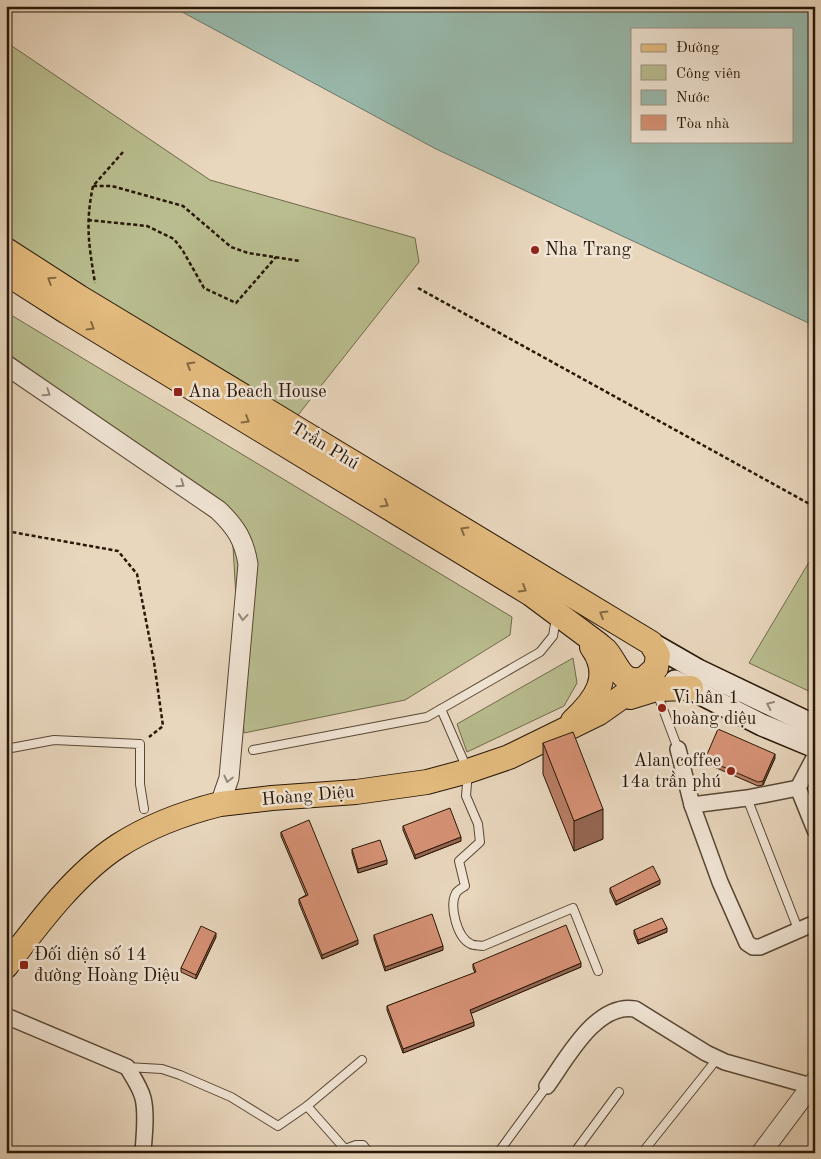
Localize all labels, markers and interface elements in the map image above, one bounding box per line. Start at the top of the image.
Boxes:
legend [631,28,794,142]
text: Đường [676,41,719,56]
text: Công viên [676,67,741,82]
text: Nước [676,91,710,106]
text: Tòa nhà [676,117,730,132]
place label: Nha Trang [545,241,631,259]
marker: Nha Trang [529,244,541,256]
one-way arrow [48,276,57,286]
one-way arrow [86,321,95,331]
one-way arrow [186,361,195,371]
place label: Ana Beach House [188,383,327,401]
marker: Ana Beach House [172,386,184,398]
one-way arrow [41,387,50,396]
one-way arrow [240,413,249,423]
street label: Trần Phú [288,416,364,473]
one-way arrow [175,478,185,487]
one-way arrow [379,498,388,508]
one-way arrow [460,527,469,537]
one-way arrow [518,582,527,592]
one-way arrow [599,610,608,620]
one-way arrow [238,614,249,622]
place label: Vi hân 1 hoàng diệu [672,689,757,728]
one-way arrow [766,701,775,712]
marker: Vi hân 1 hoàng diệu [656,702,668,714]
place label: Alan coffee 14a trần phú [620,752,721,791]
marker: Alan coffee 14a trần phú [725,765,737,777]
one-way arrow [223,775,234,783]
street label: Hoàng Diệu [261,783,356,809]
place label: Đối diện số 14 đường Hoàng Diệu [34,945,180,985]
marker: Đối diện số 14 đường Hoàng Diệu [18,959,30,971]

